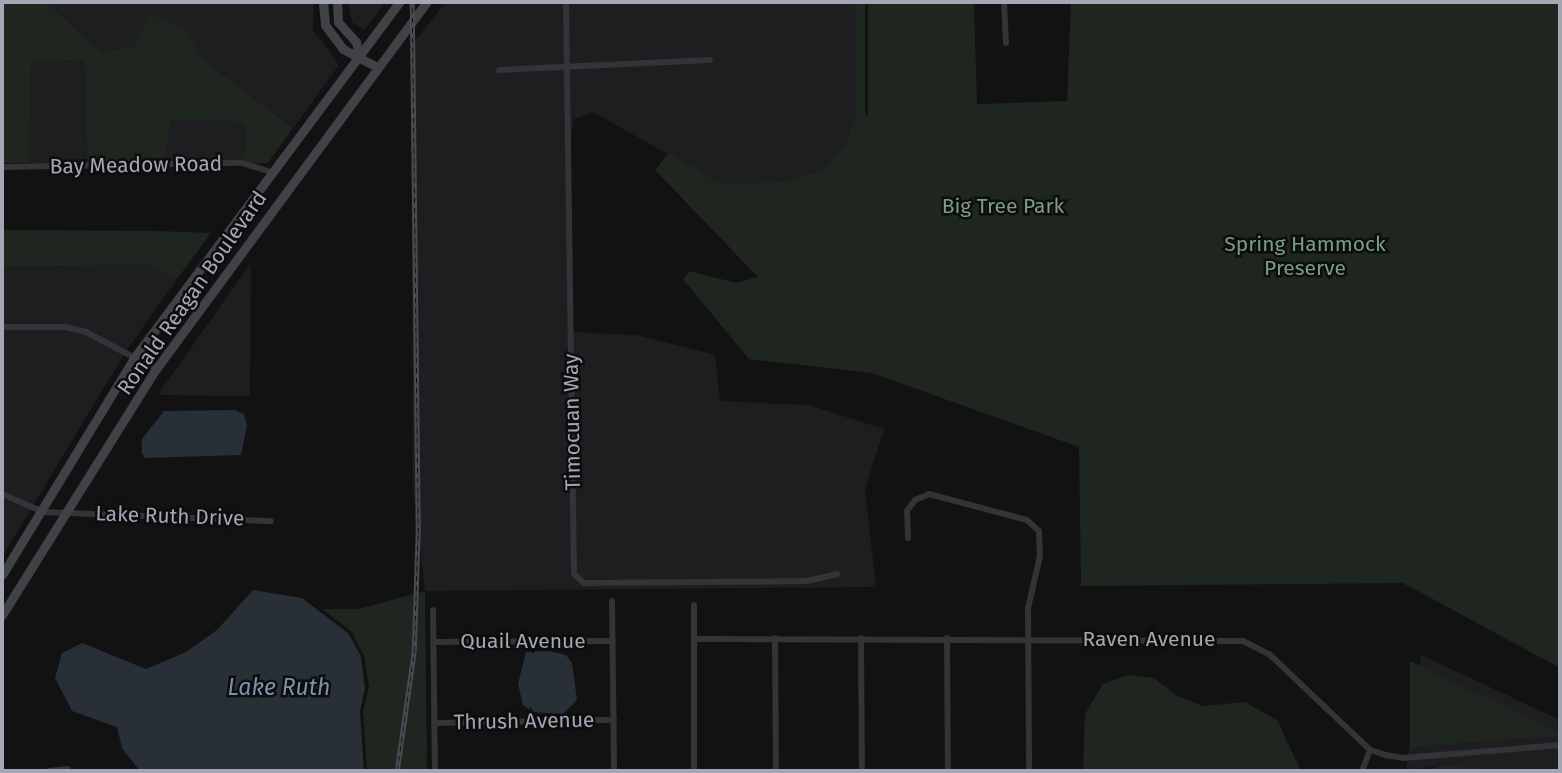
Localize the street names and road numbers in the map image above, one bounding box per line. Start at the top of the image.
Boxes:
street label: Bay Meadow Road [49,151,223,179]
street label: Ronald Reagan Boulevard [112,186,272,400]
street label: Timocuan Way [558,354,586,490]
street label: Lake Ruth Drive [95,501,245,531]
street label: Raven Avenue [1083,626,1215,652]
street label: Quail Avenue [460,628,586,654]
street label: Thrush Avenue [453,707,595,735]

